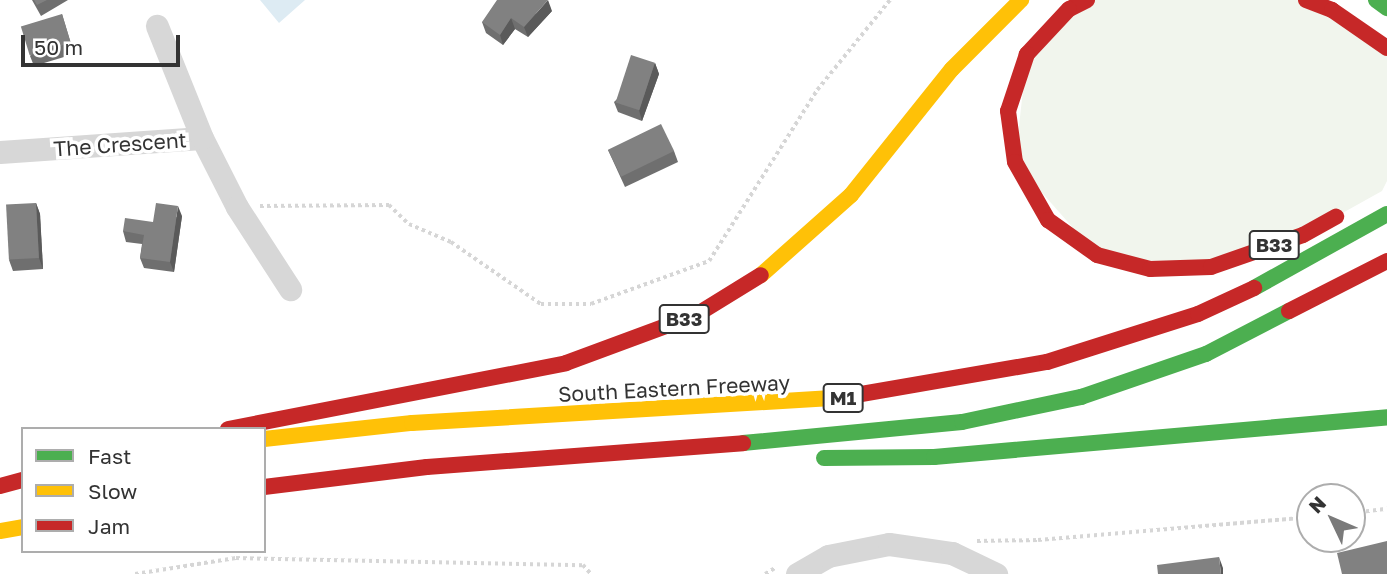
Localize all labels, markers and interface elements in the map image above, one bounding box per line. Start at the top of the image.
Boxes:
scale bar [24,21,184,65]
text: 50 m [34,34,83,60]
street label: The Crescent [52,127,188,161]
road number: B33 [1248,230,1300,260]
road number: B33 [658,304,710,334]
street label: South Eastern Freeway [557,369,791,407]
road number: M1 [822,382,864,414]
legend [21,427,266,553]
text: Fast [88,443,131,469]
text: Slow [88,478,137,504]
north arrow [1296,483,1366,553]
text: N [1304,491,1330,518]
text: Jam [88,513,130,539]

